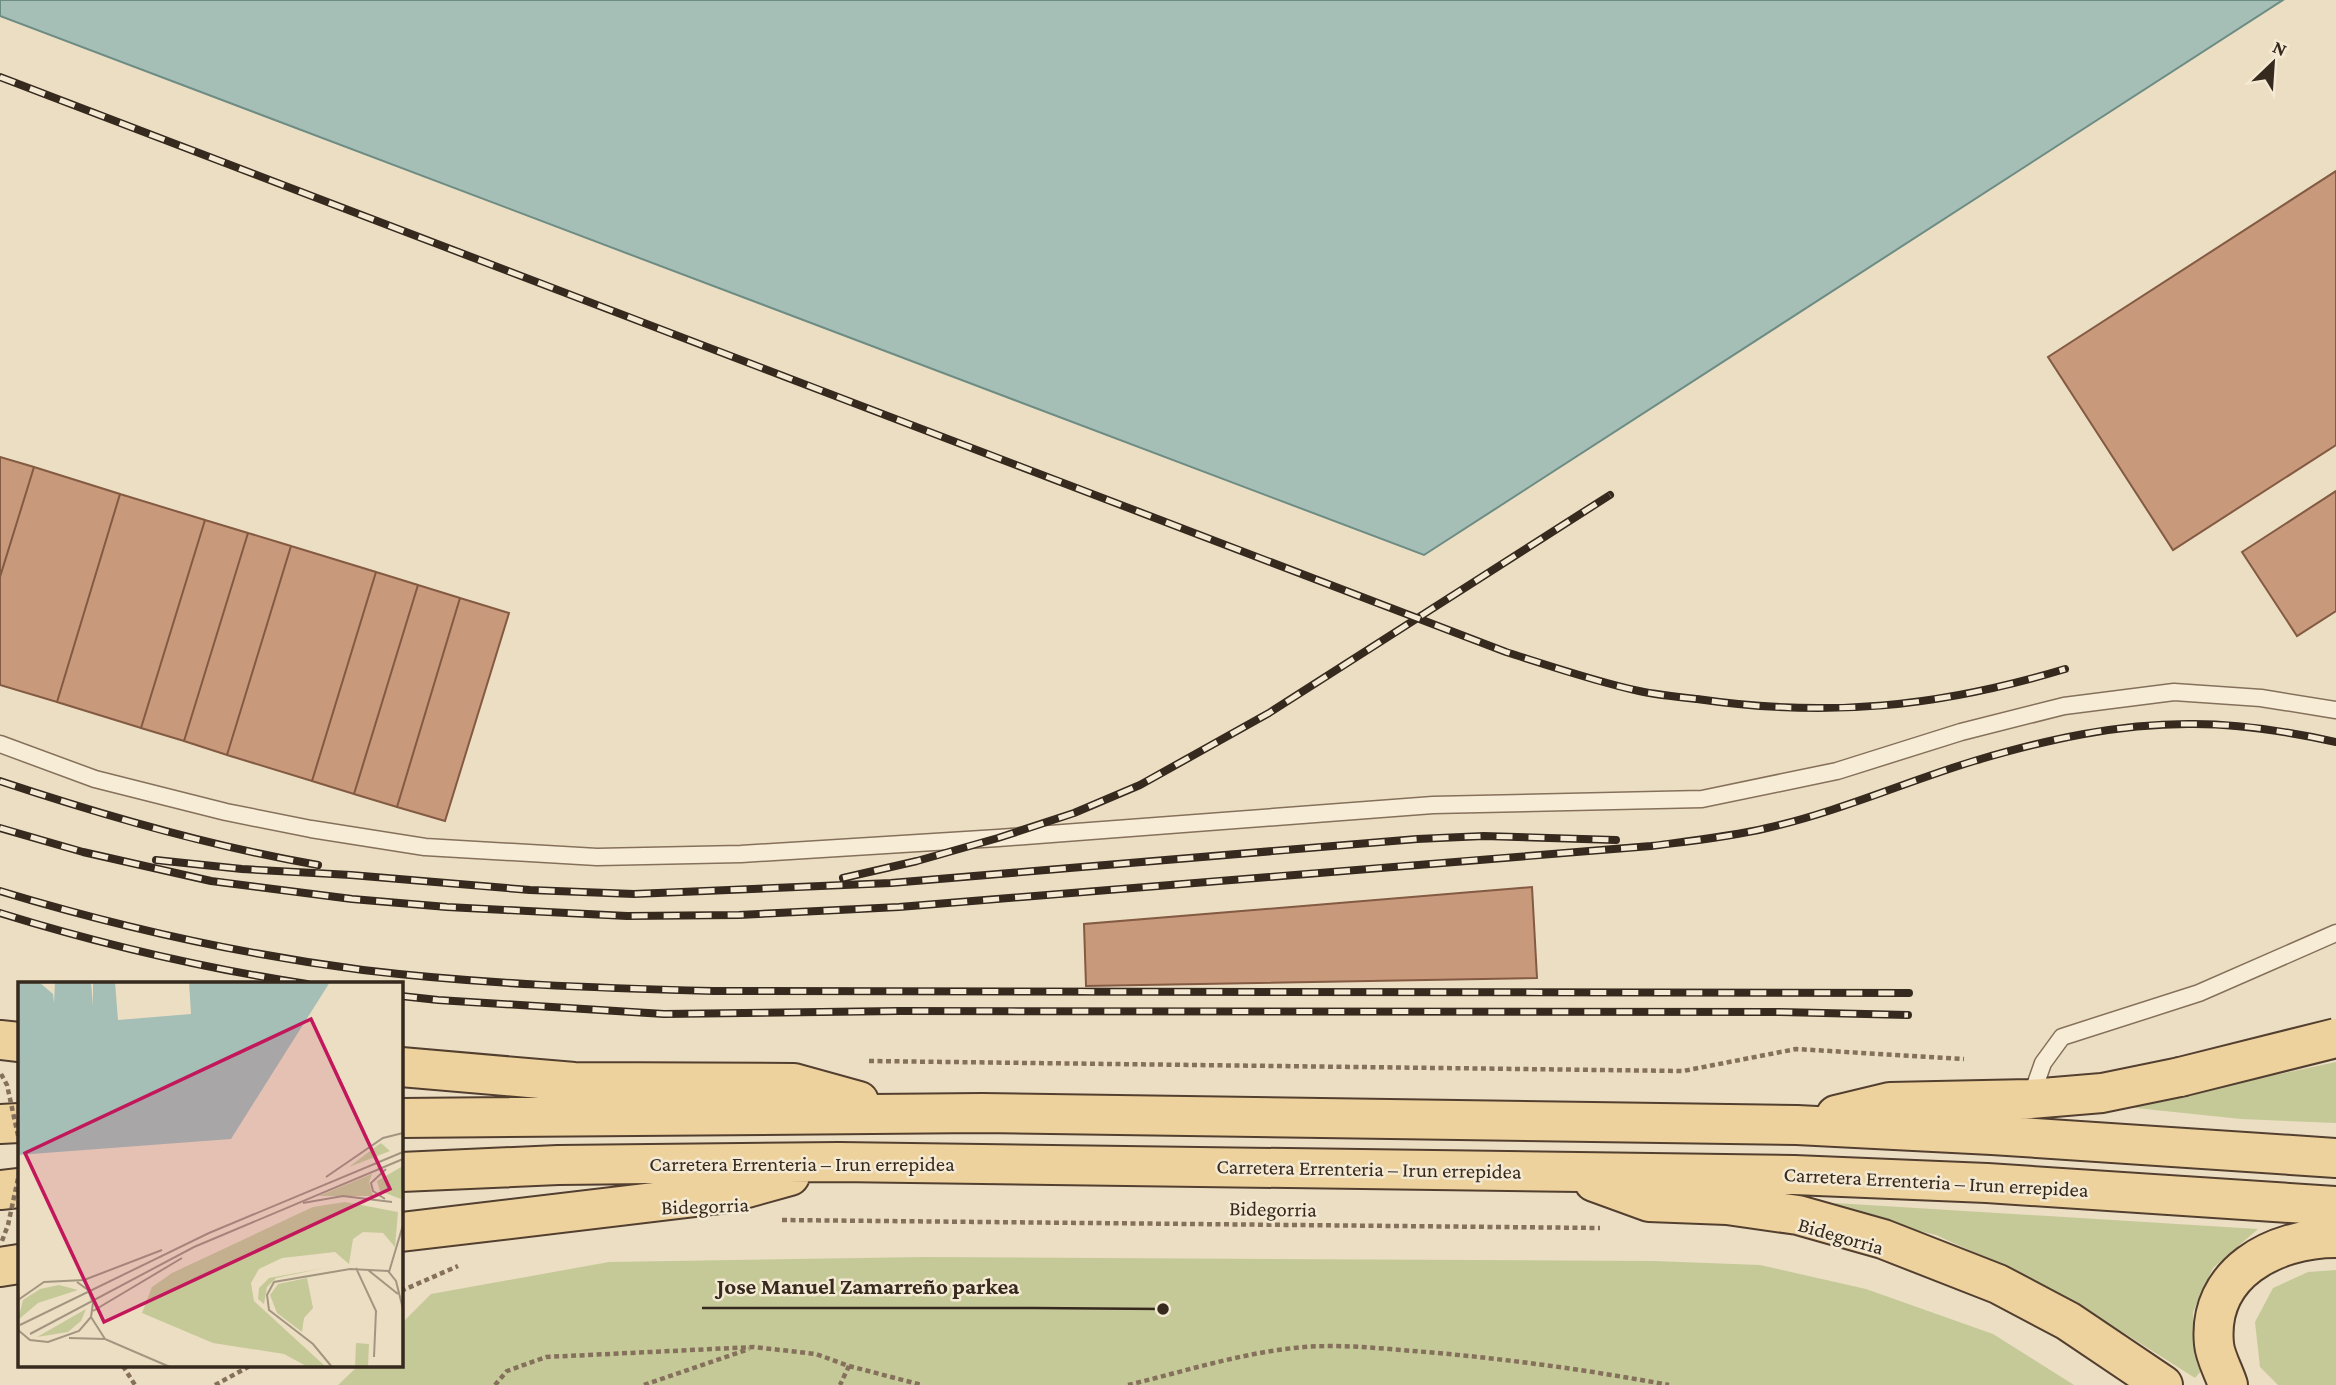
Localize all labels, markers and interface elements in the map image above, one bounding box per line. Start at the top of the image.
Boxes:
north arrow [2238,28,2308,98]
text: N [2270,36,2290,60]
inset map [18,982,402,1368]
street label: Carretera Errenteria – Irun errepidea [649,1152,955,1176]
street label: Carretera Errenteria – Irun errepidea [1216,1154,1522,1184]
street label: Carretera Errenteria – Irun errepidea [1783,1162,2089,1202]
street label: Bidegorria [661,1192,750,1220]
street label: Bidegorria [1229,1196,1317,1222]
street label: Bidegorria [1795,1212,1887,1260]
callout: Jose Manuel Zamarreño parkea [702,1264,1033,1308]
text: Jose Manuel Zamarreño parkea [715,1273,1020,1299]

